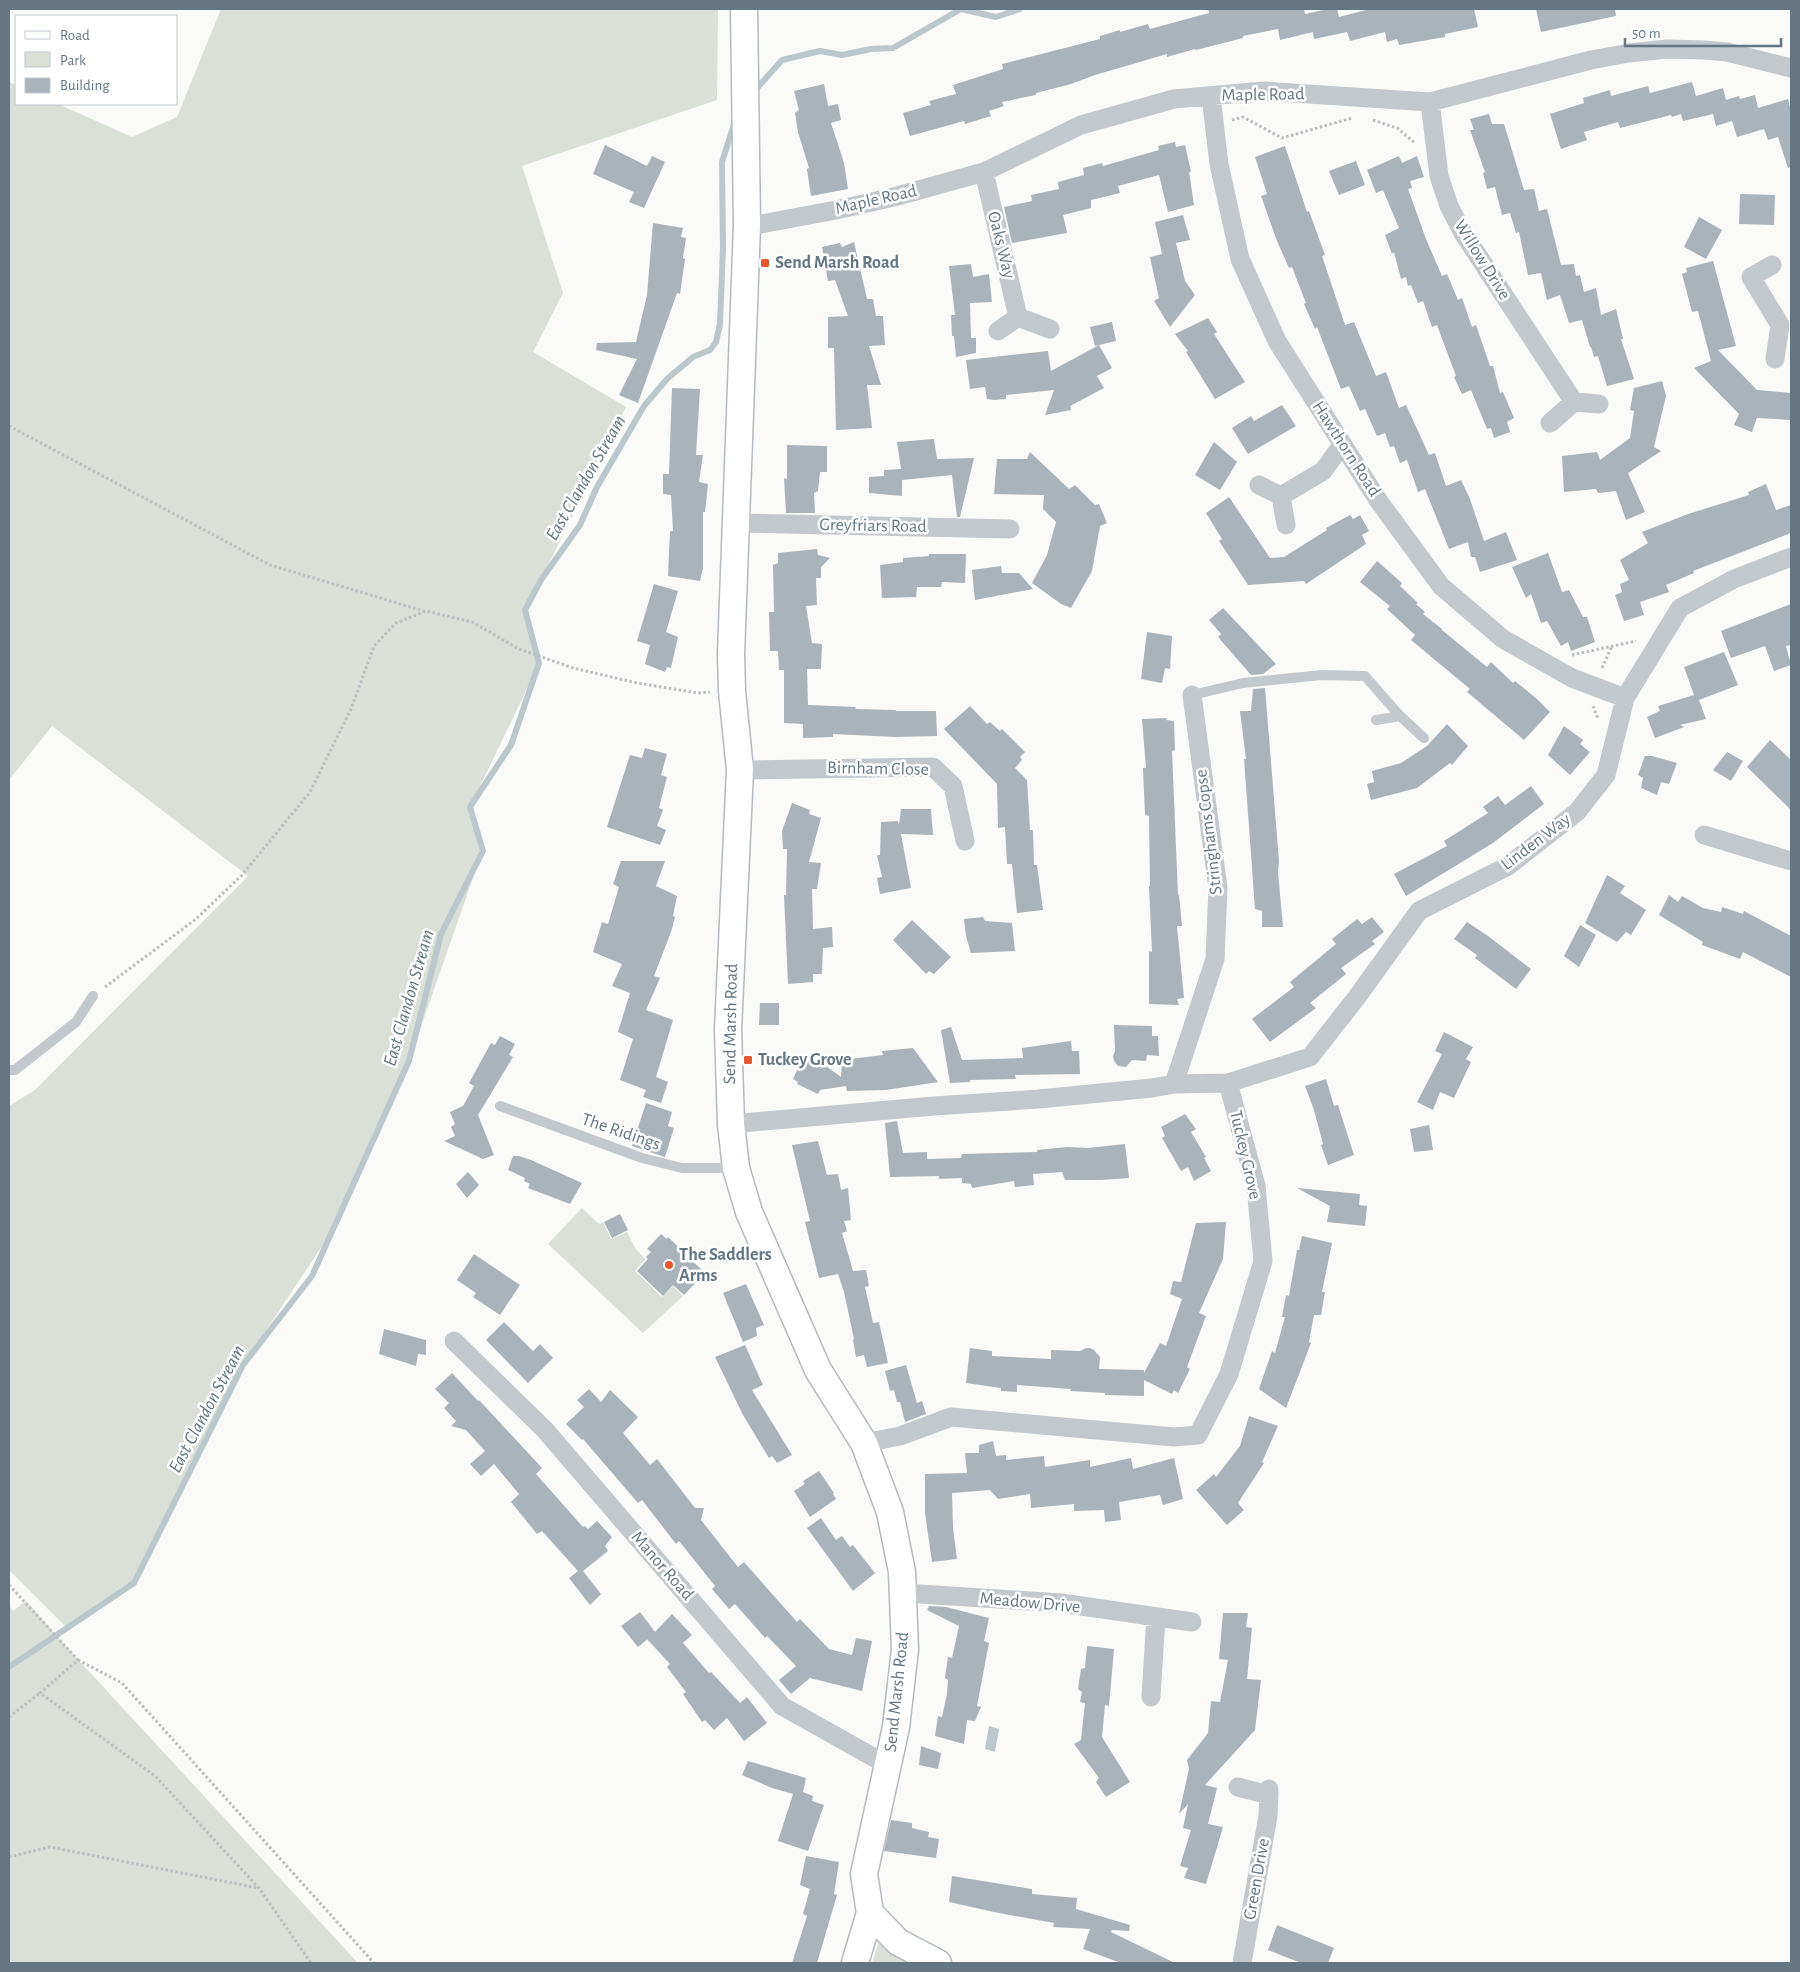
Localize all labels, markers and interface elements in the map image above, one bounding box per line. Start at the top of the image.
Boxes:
legend [15,15,178,105]
scale bar [1625,15,1781,47]
text: 50 m [1632,26,1661,41]
text: Road [60,28,90,43]
text: Park [60,53,86,68]
text: Building [60,78,110,93]
street label: Maple Road [1221,85,1305,105]
street label: Maple Road [834,182,918,218]
street label: Oaks Way [984,210,1018,281]
street label: Willow Drive [1450,217,1514,303]
place label: Send Marsh Road [775,254,900,272]
marker: Send Marsh Road [759,257,771,269]
street label: Hawthorn Road [1309,398,1383,500]
water label: East Clandon Stream [542,412,630,544]
street label: Greyfriars Road [819,516,927,536]
street label: Birnham Close [827,759,929,779]
street label: Stringhams Copse [1192,768,1226,896]
street label: Linden Way [1498,810,1574,874]
water label: East Clandon Stream [380,928,438,1068]
street label: Send Marsh Road [721,963,741,1085]
place label: Tuckey Grove [758,1051,852,1069]
marker: Tuckey Grove [742,1054,754,1066]
street label: Tuckey Grove [1226,1109,1264,1201]
street label: The Ridings [579,1110,663,1154]
place label: The Saddlers Arms [679,1246,772,1285]
marker: The Saddlers Arms [663,1259,675,1271]
water label: East Clandon Stream [165,1342,249,1476]
street label: Manor Road [627,1528,697,1604]
street label: Meadow Drive [979,1590,1081,1616]
street label: Send Marsh Road [882,1631,912,1753]
street label: Green Drive [1241,1837,1273,1921]

